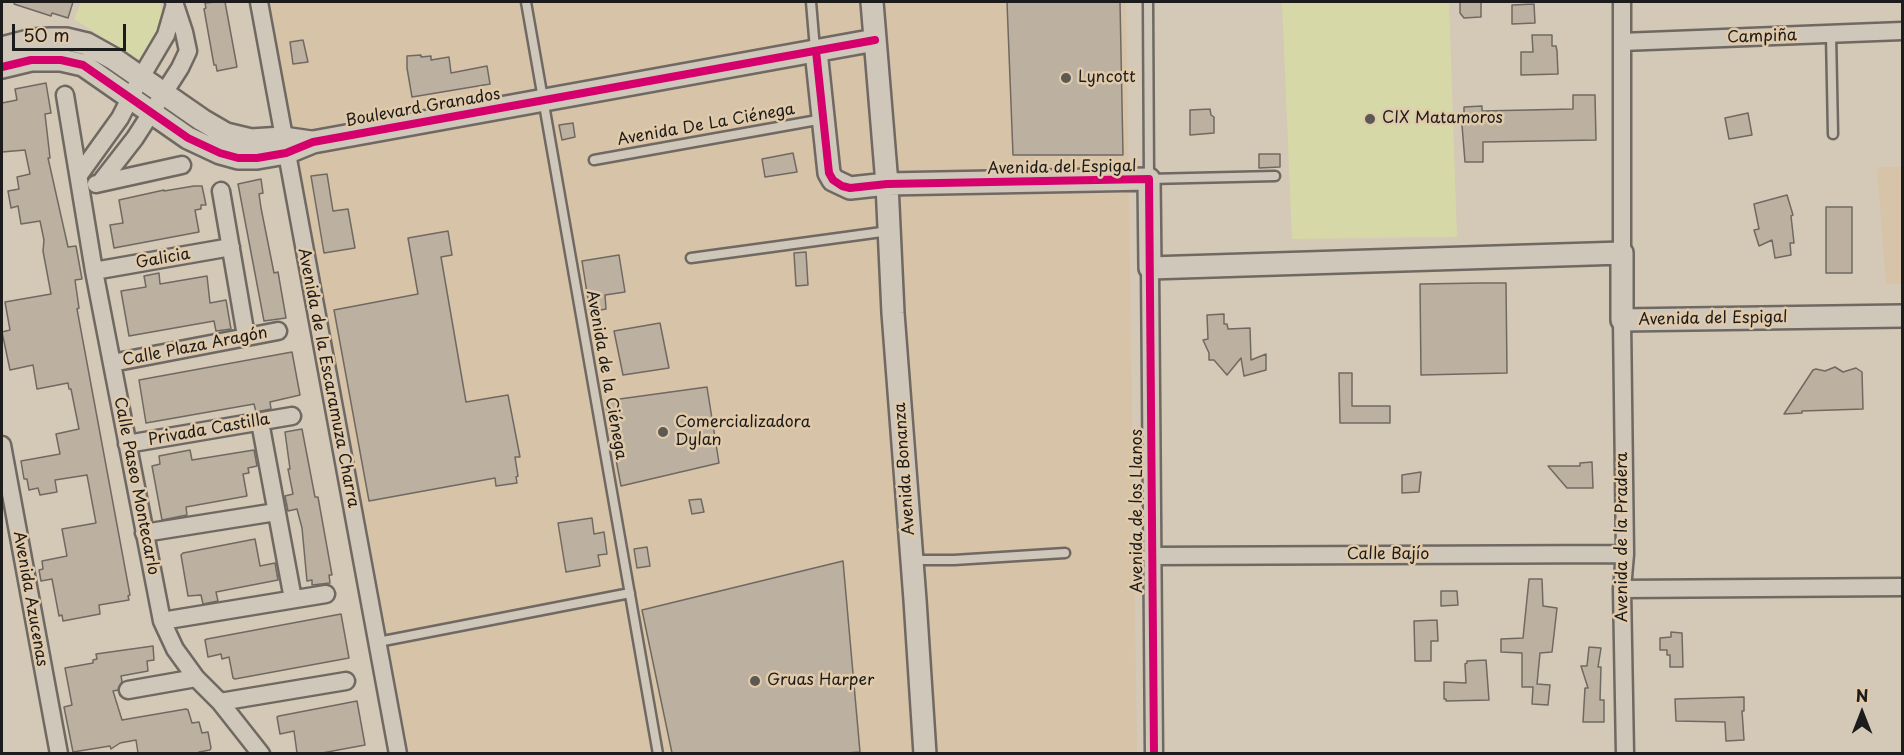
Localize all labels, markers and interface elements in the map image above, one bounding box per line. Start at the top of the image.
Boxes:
scale bar [15,12,129,50]
text: 50 m [23,21,70,48]
street label: Campiña [1727,26,1797,48]
place label: Lyncott [1078,68,1136,88]
marker: Lyncott [1059,71,1073,85]
street label: Boulevard Granados [344,85,502,131]
street label: Avenida De La Ciénega [616,100,796,150]
place label: CIX Matamoros [1382,109,1503,129]
marker: CIX Matamoros [1363,112,1377,126]
street label: Avenida del Espigal [987,157,1137,179]
street label: Galicia [134,245,192,273]
street label: Avenida de la Escaramuza Charra [293,247,363,509]
street label: Avenida de la Ciénega [582,289,630,461]
street label: Avenida del Espigal [1638,308,1788,330]
street label: Calle Plaza Aragón [121,324,269,370]
street label: Calle Paseo Montecarlo [109,395,163,577]
street label: Avenida Bonanza [891,402,919,536]
street label: Privada Castilla [147,410,271,450]
place label: Comercializadora Dylan [675,413,810,451]
marker: Comercializadora Dylan [656,425,670,439]
street label: Avenida de los Llanos [1128,429,1148,593]
street label: Avenida de la Pradera [1613,452,1633,622]
street label: Avenida Azucenas [9,530,51,668]
street label: Calle Bajío [1347,545,1429,565]
place label: Gruas Harper [767,671,874,691]
marker: Gruas Harper [748,674,762,688]
north arrow [1832,683,1892,743]
text: N [1856,683,1868,707]

